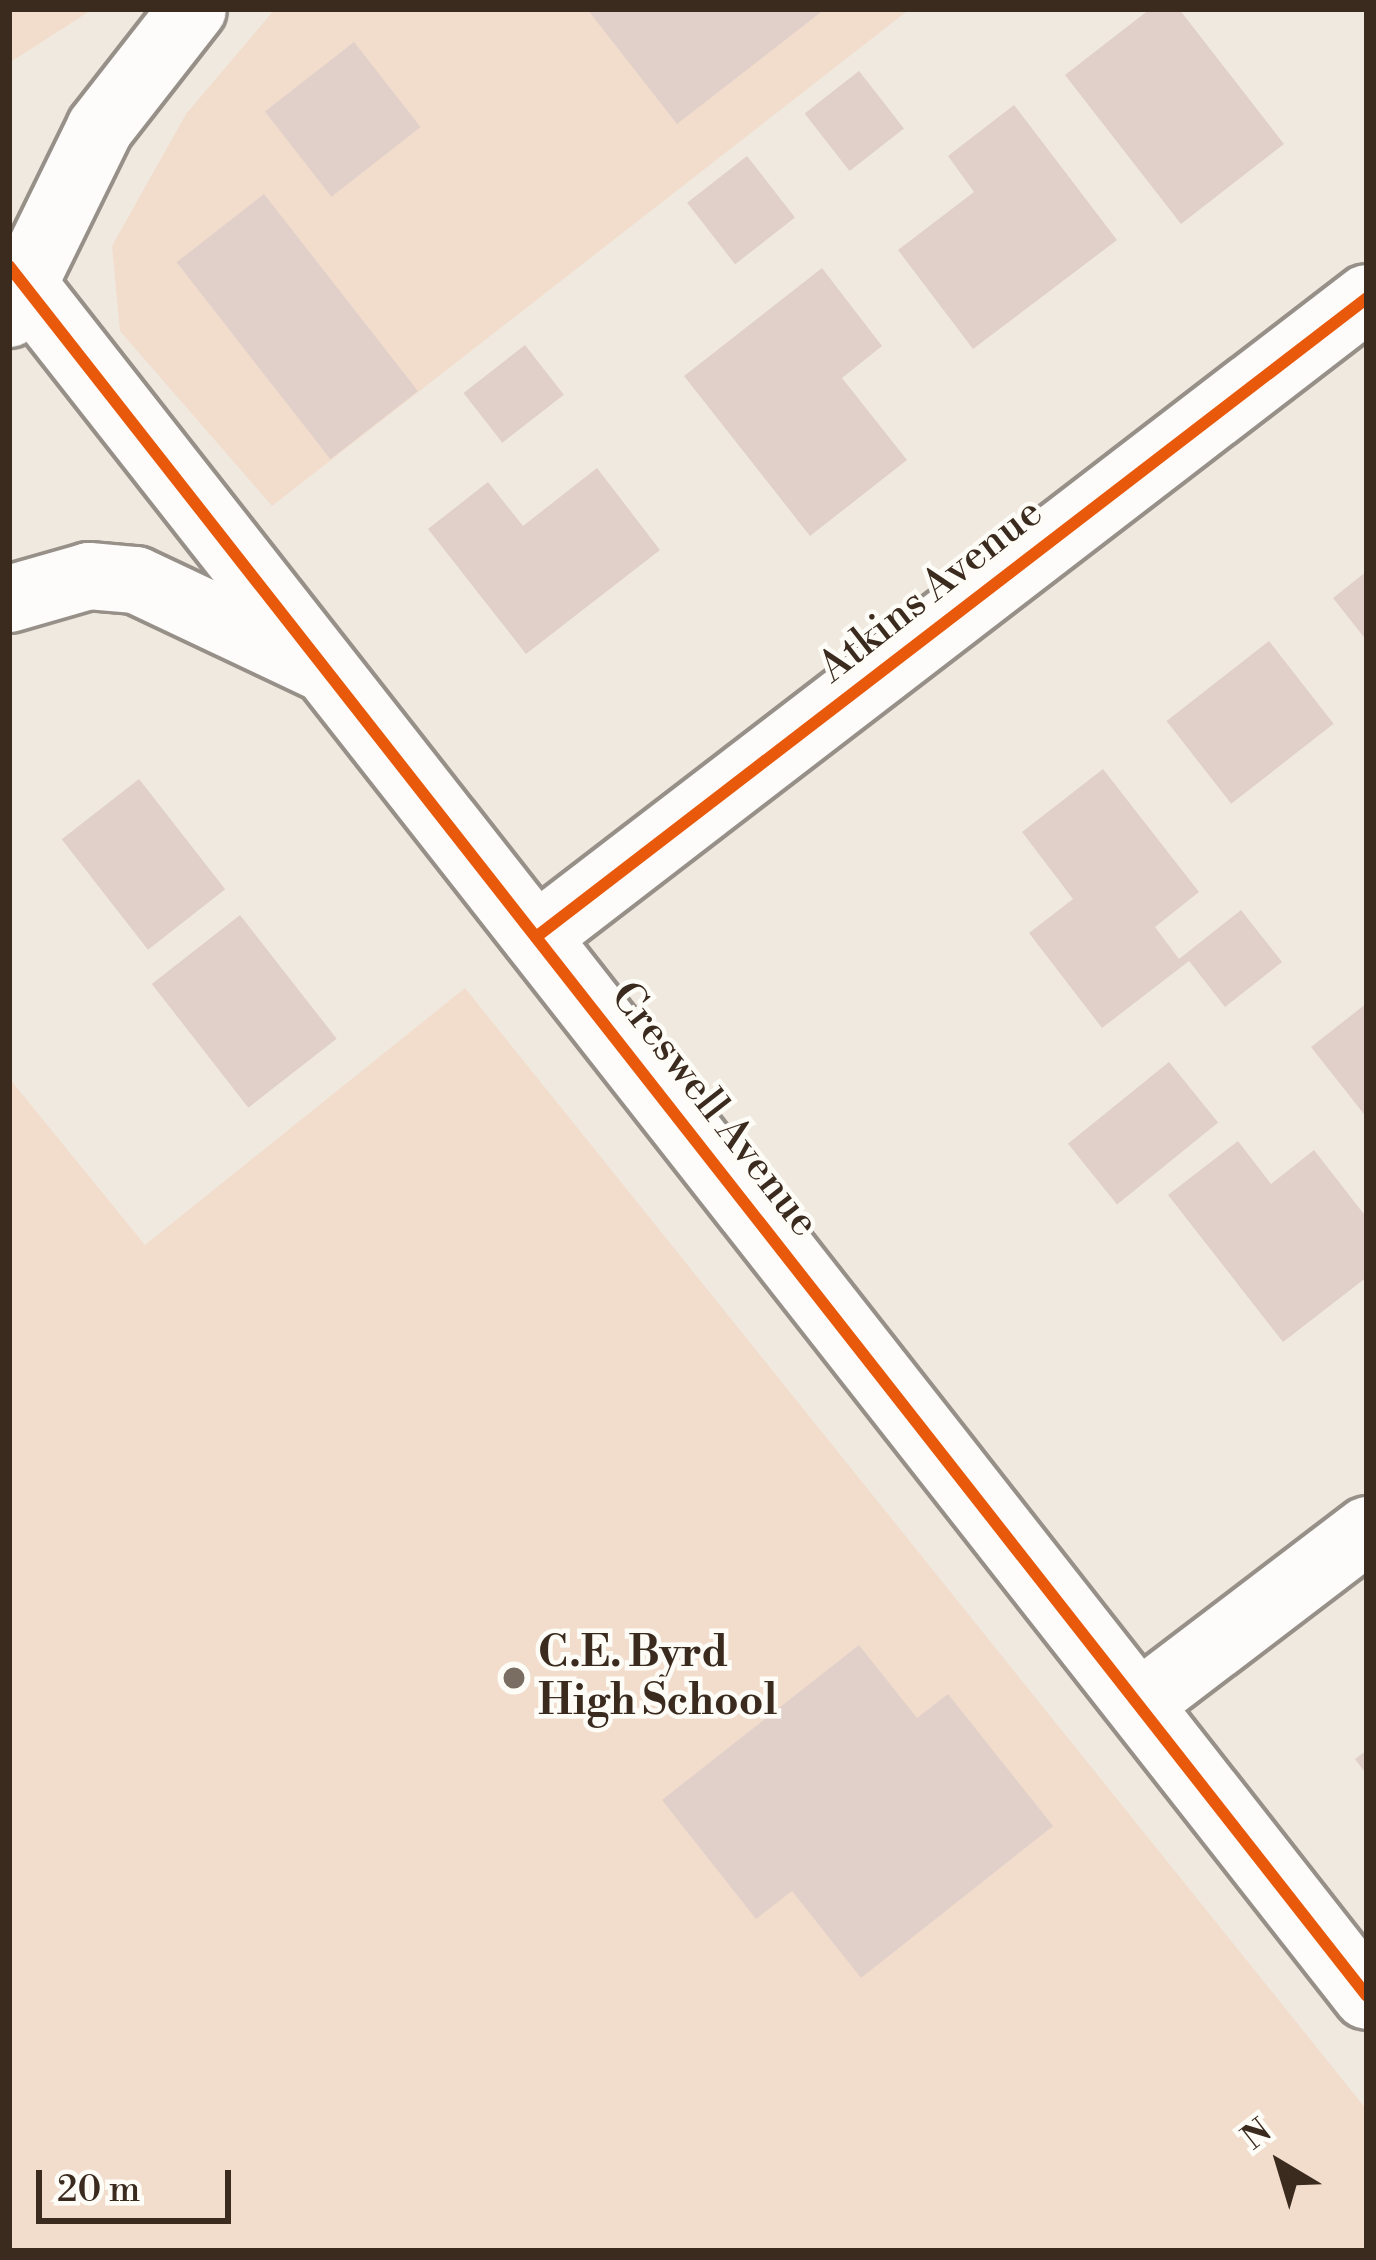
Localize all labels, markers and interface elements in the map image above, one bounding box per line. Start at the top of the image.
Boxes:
street label: Atkins Avenue [809,488,1053,694]
street label: Creswell Avenue [599,973,829,1247]
place label: C.E. Byrd High School [538,1629,777,1728]
marker: C.E. Byrd High School [501,1665,527,1691]
north arrow [1220,2104,1340,2224]
text: N [1235,2111,1280,2159]
scale bar [42,2146,237,2220]
text: 20 m [57,2168,140,2213]

